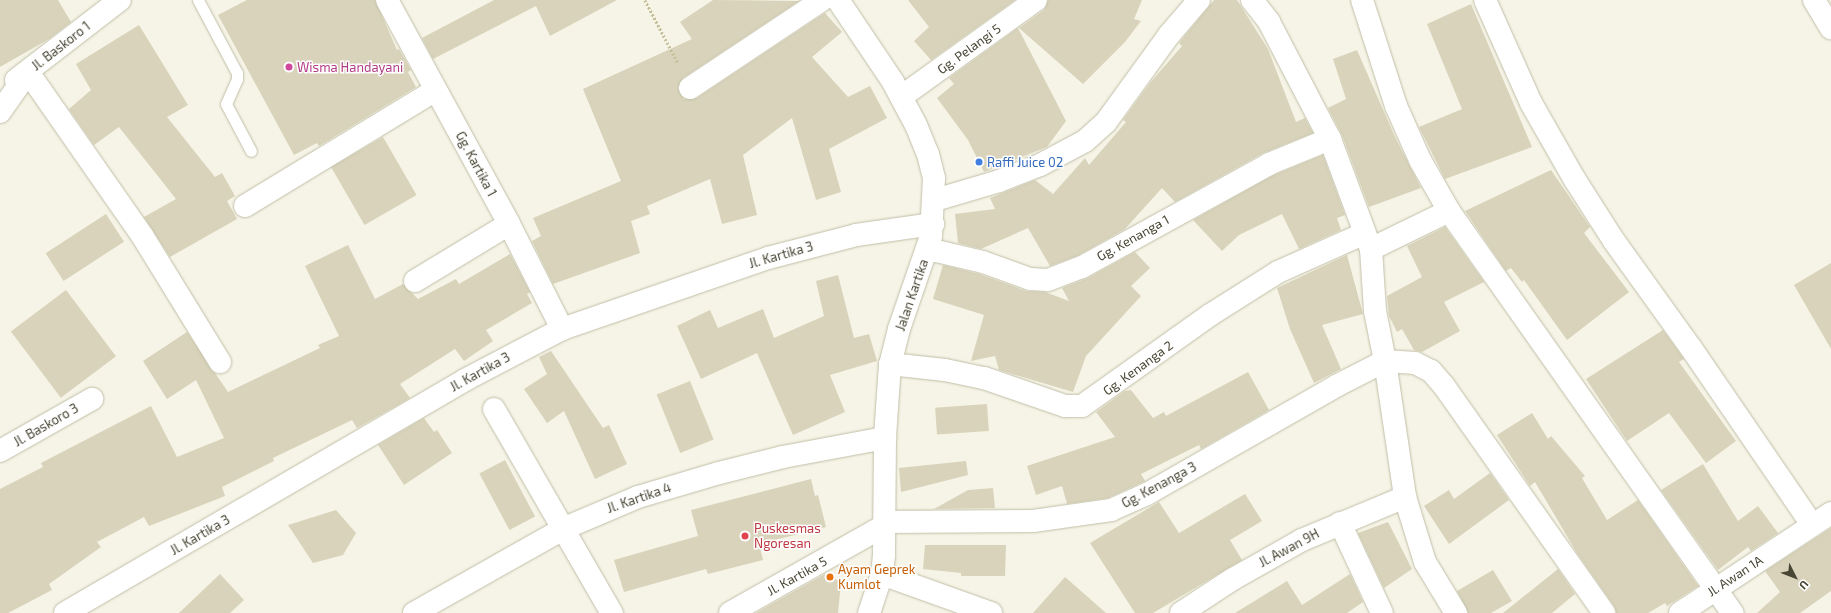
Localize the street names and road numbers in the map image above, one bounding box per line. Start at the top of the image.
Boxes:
street label: Jl. Baskoro 1 [29,18,93,74]
street label: Gg. Pelangi 5 [934,21,1004,77]
street label: Gg. Kartika 1 [452,129,500,199]
street label: Gg. Kenanga 1 [1094,212,1172,264]
street label: Jl. Kartika 3 [747,238,815,272]
street label: Jalan Kartika [892,257,932,333]
street label: Gg. Kenanga 2 [1100,337,1176,399]
street label: Jl. Kartika 3 [447,349,513,395]
street label: Jl. Baskoro 3 [11,400,81,450]
street label: Gg. Kenanga 3 [1119,459,1199,511]
street label: Jl. Kartika 4 [605,480,673,516]
street label: Jl. Kartika 3 [167,512,233,558]
street label: Jl. Awan 9H [1256,526,1322,570]
street label: Jl. Awan 1A [1704,552,1766,600]
street label: Jl. Kartika 5 [764,553,830,599]

